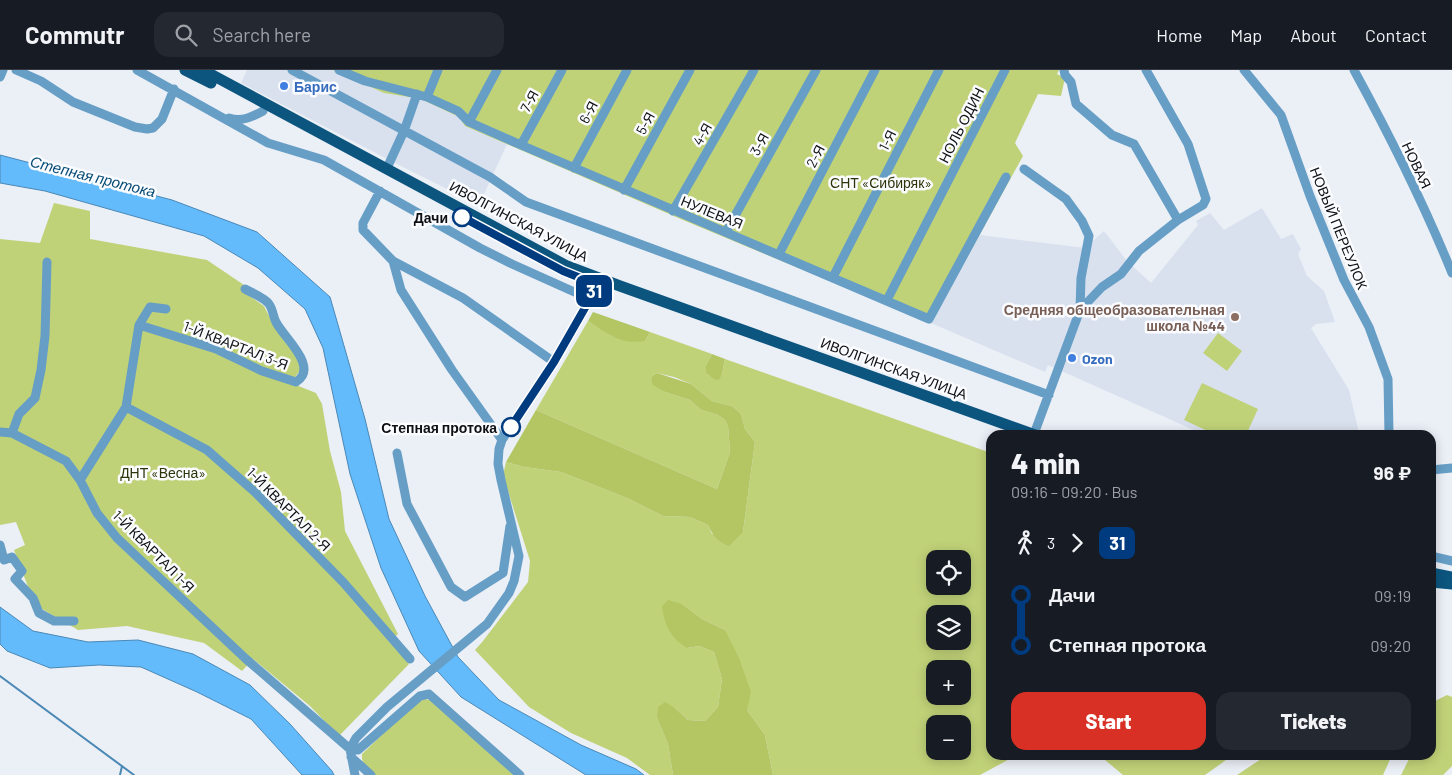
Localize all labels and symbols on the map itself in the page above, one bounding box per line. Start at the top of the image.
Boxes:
place label: Барис [294,78,337,95]
marker: Барис [278,80,290,92]
street label: НОЛЬ ОДИН [935,84,987,166]
street label: 7-Я [516,87,542,115]
street label: 6-Я [575,98,601,126]
street label: 5-Я [632,109,658,137]
street label: 4-Я [689,120,715,148]
street label: 1-Я [875,127,899,153]
street label: 3-Я [746,130,772,158]
street label: НОВАЯ [1399,139,1435,191]
street label: 2-Я [802,142,828,170]
water label: Степная протока [28,152,158,200]
street label: НОВЫЙ ПЕРЕУЛОК [1307,164,1372,292]
park label: СНТ «Сибиряк» [830,174,932,191]
street label: ИВОЛГИНСКАЯ УЛИЦА [447,177,592,265]
street label: НУЛЕВАЯ [679,192,745,232]
marker: Дачи [452,207,472,227]
place label: Дачи [414,209,448,226]
line badge: 31 [572,275,616,307]
place label: Средняя общеобразовательная школа №44 [1004,301,1225,334]
marker: Средняя общеобразовательная школа №44 [1229,311,1241,323]
street label: 1-Й КВАРТАЛ 3-Я [181,317,291,373]
street label: ИВОЛГИНСКАЯ УЛИЦА [819,334,970,403]
place label: Ozon [1082,350,1113,367]
marker: Ozon [1066,352,1078,364]
marker: Степная протока [501,417,521,437]
place label: Степная протока [381,419,497,436]
park label: ДНТ «Весна» [120,464,206,481]
street label: 1-Й КВАРТАЛ 2-Я [244,464,334,554]
street label: 1-Й КВАРТАЛ 1-Я [110,507,198,595]

